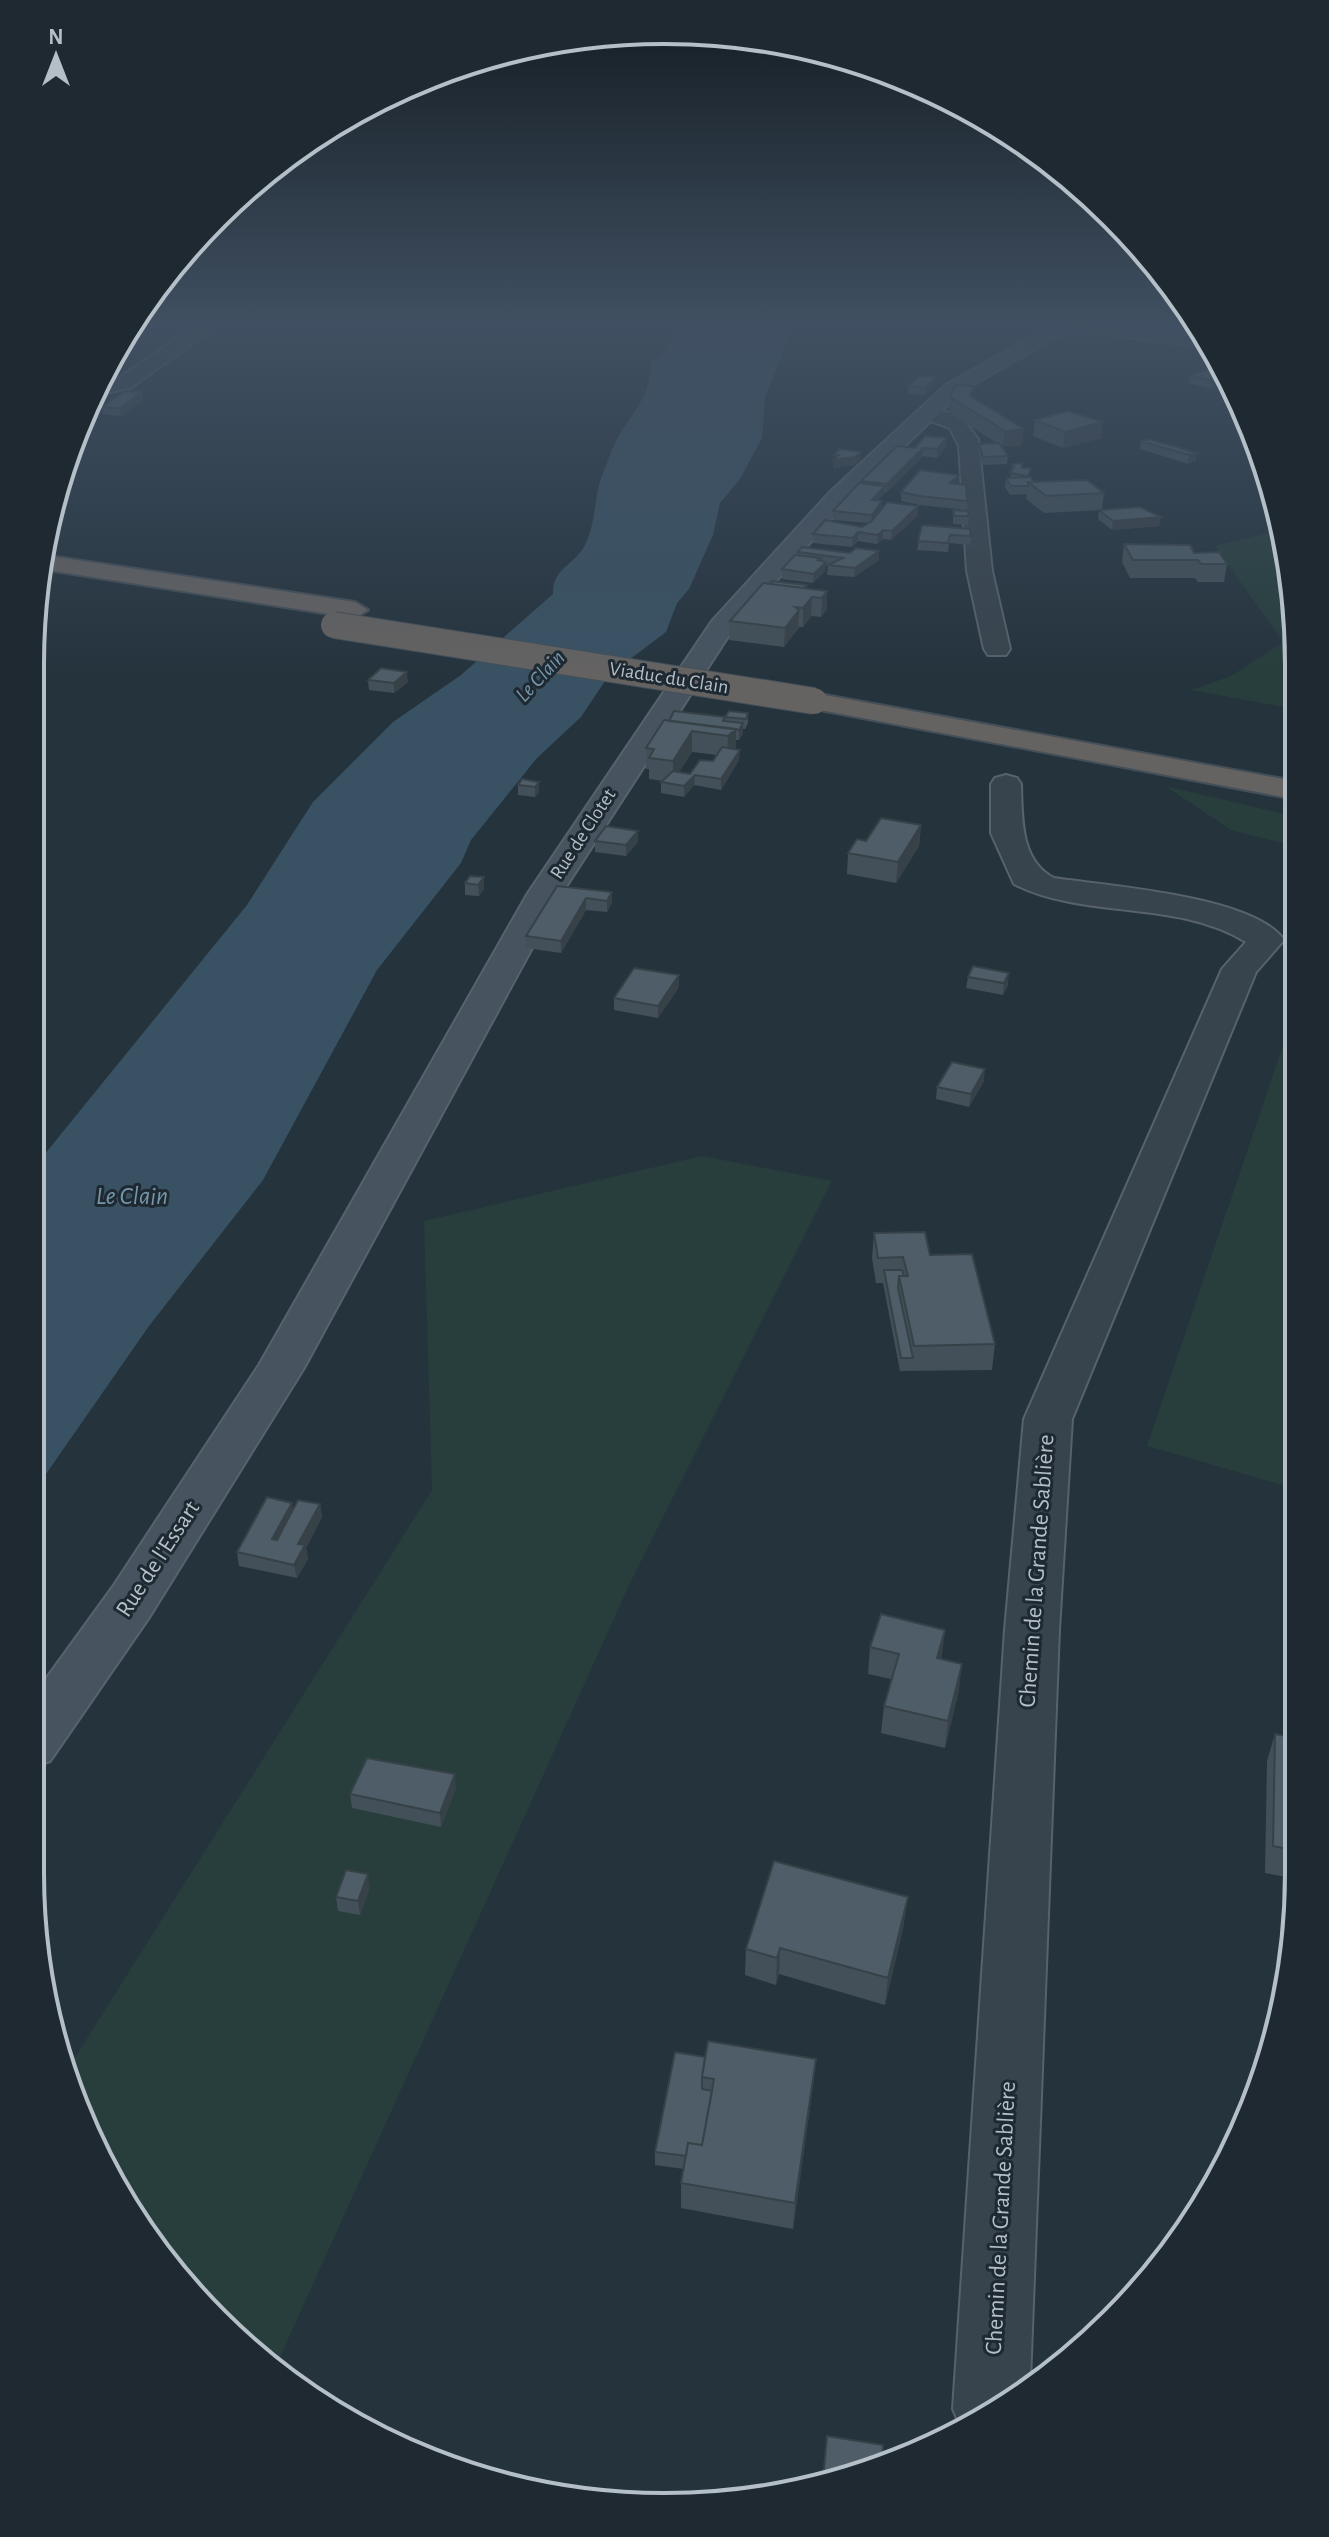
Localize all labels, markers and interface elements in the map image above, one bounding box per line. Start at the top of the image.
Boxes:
north arrow [16,16,96,96]
text: N [48,26,64,48]
water label: Le Clain [511,646,569,706]
street label: Viaduc du Clain [608,659,730,697]
street label: Rue de Clotet [547,785,620,883]
water label: Le Clain [96,1183,168,1209]
street label: Chemin de la Grande Sablière [1015,1434,1059,1708]
street label: Rue de l'Essart [112,1496,204,1621]
street label: Chemin de la Grande Sablière [982,2081,1020,2355]

